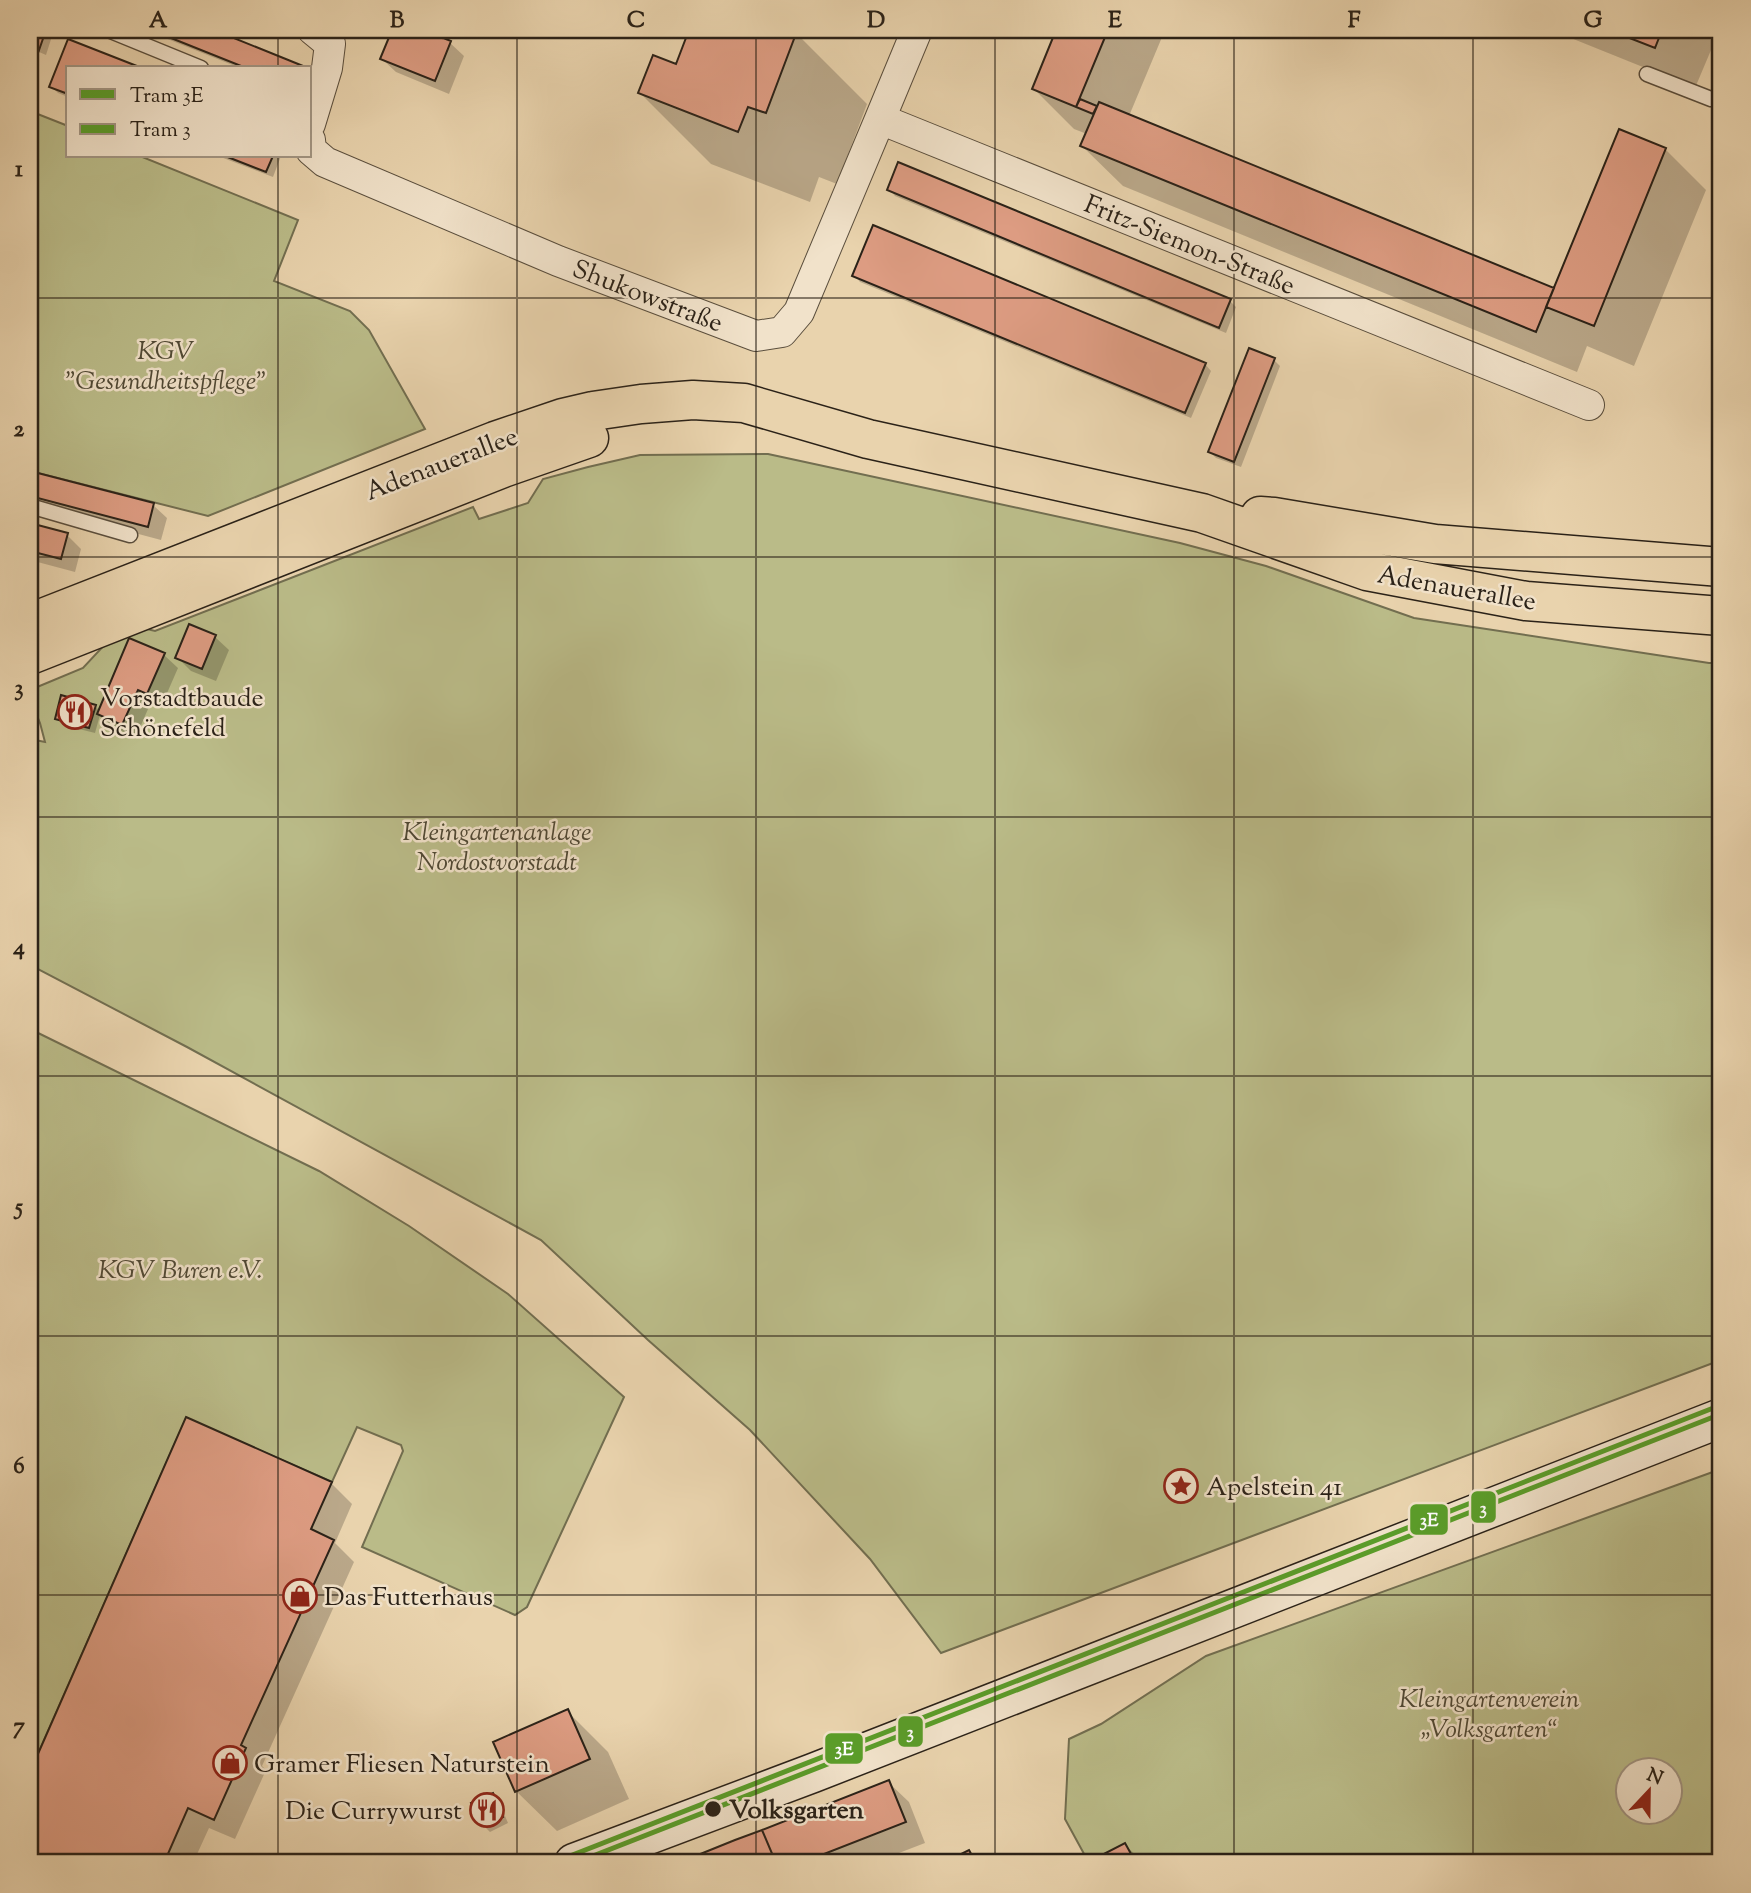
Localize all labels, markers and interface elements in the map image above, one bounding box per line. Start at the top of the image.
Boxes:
text: A [149,5,168,38]
text: B [390,5,405,38]
text: C [627,5,645,38]
text: D [867,5,885,38]
text: E [1108,5,1122,38]
text: F [1348,5,1361,38]
text: G [1584,5,1603,38]
legend [66,66,312,158]
text: Tram 3E [130,82,204,112]
text: Tram 3 [130,116,191,146]
text: 1 [15,154,23,187]
street label: Fritz-Siemon-Straße [1078,187,1300,306]
street label: Shukowstraße [566,252,728,343]
park label: KGV "Gesundheitspflege" [65,334,267,401]
text: 2 [14,414,25,447]
street label: Adenauerallee [360,419,524,511]
street label: Adenauerallee [1374,557,1539,622]
text: 3 [14,673,24,706]
place label: Vorstadtbaude Schönefeld [100,681,264,748]
restaurant icon: Vorstadtbaude Schönefeld [56,693,94,731]
park label: Kleingartenanlage Nordostvorstadt [403,815,591,882]
text: 4 [12,932,25,965]
text: 5 [13,1192,23,1225]
park label: KGV Buren e.V. [98,1253,262,1290]
text: 6 [13,1451,25,1484]
place icon: Apelstein 41 [1162,1467,1200,1505]
place label: Apelstein 41 [1206,1470,1342,1507]
line badge: 3 [1470,1490,1497,1524]
text: 3 [1479,1496,1487,1523]
line badge: 3E [1409,1503,1449,1536]
text: 3E [1419,1508,1439,1535]
shop icon: Das Futterhaus [281,1577,319,1615]
place label: Das Futterhaus [324,1580,493,1617]
park label: Kleingartenverein „Volksgarten“ [1399,1682,1580,1749]
text: 7 [13,1711,25,1744]
line badge: 3 [897,1715,924,1748]
text: 3 [906,1720,914,1747]
line badge: 3E [824,1732,864,1765]
text: 3E [834,1737,854,1764]
shop icon: Gramer Fliesen Naturstein [211,1744,249,1782]
place label: Gramer Fliesen Naturstein [254,1747,550,1784]
north arrow [1614,1756,1684,1826]
text: N [1642,1762,1667,1793]
restaurant icon: Die Currywurst [468,1791,506,1829]
place label: Volksgarten [729,1793,864,1830]
place label: Die Currywurst [285,1794,462,1831]
marker: Volksgarten [703,1799,723,1819]

